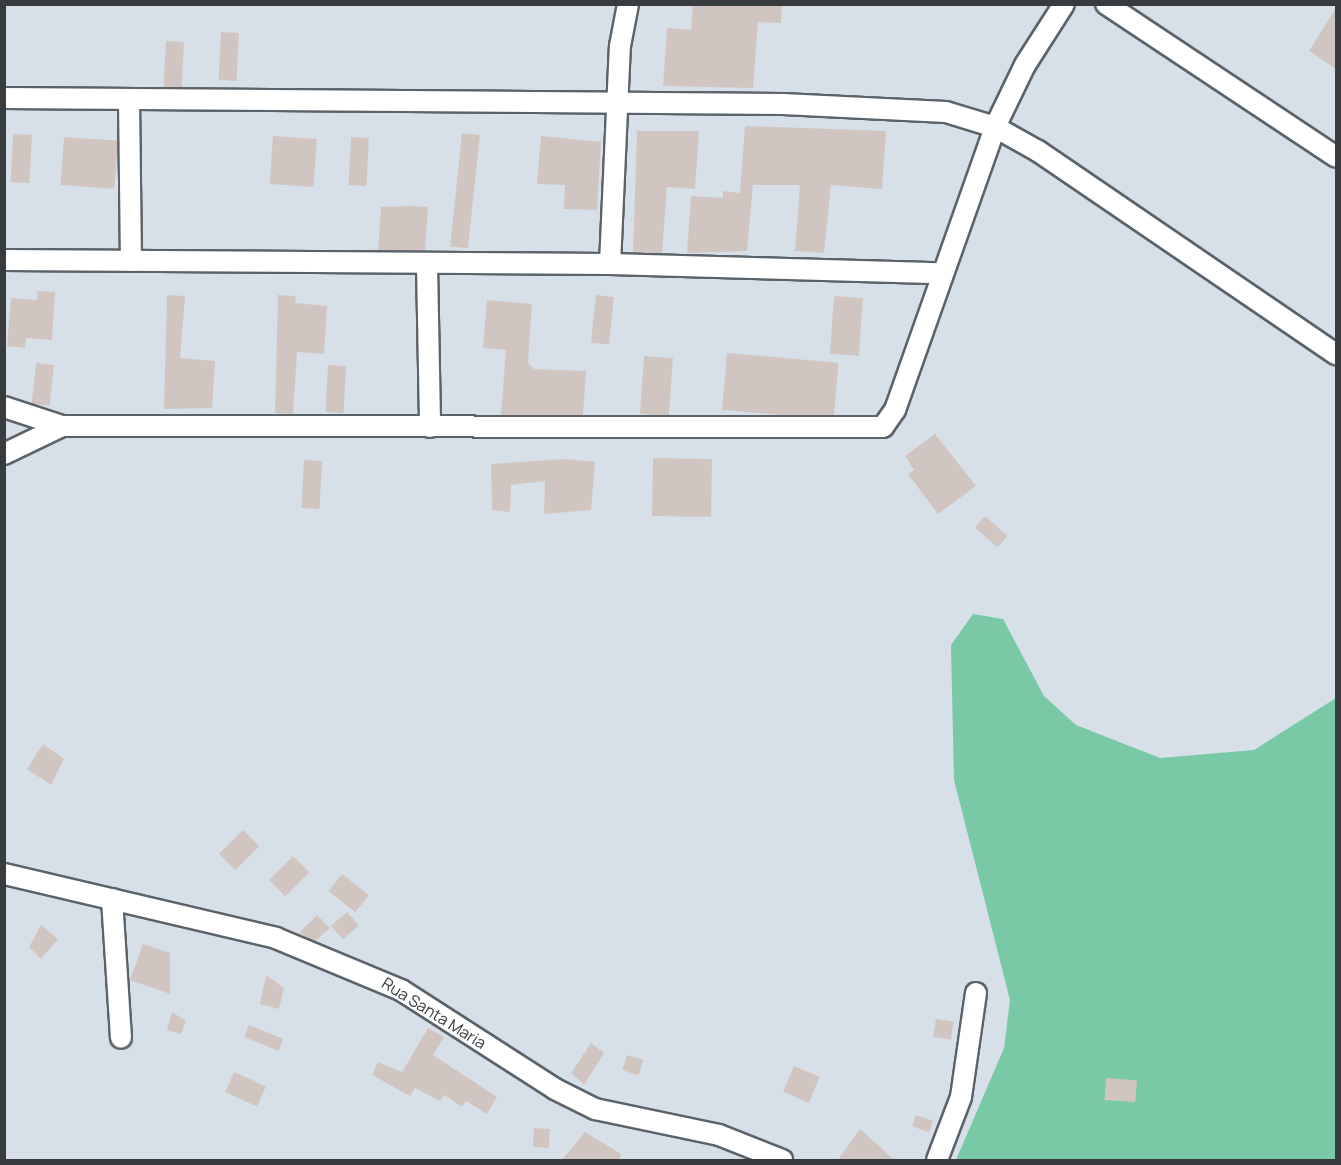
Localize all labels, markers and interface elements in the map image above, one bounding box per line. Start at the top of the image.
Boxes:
street label: Rua Santa Maria [378,973,490,1053]

